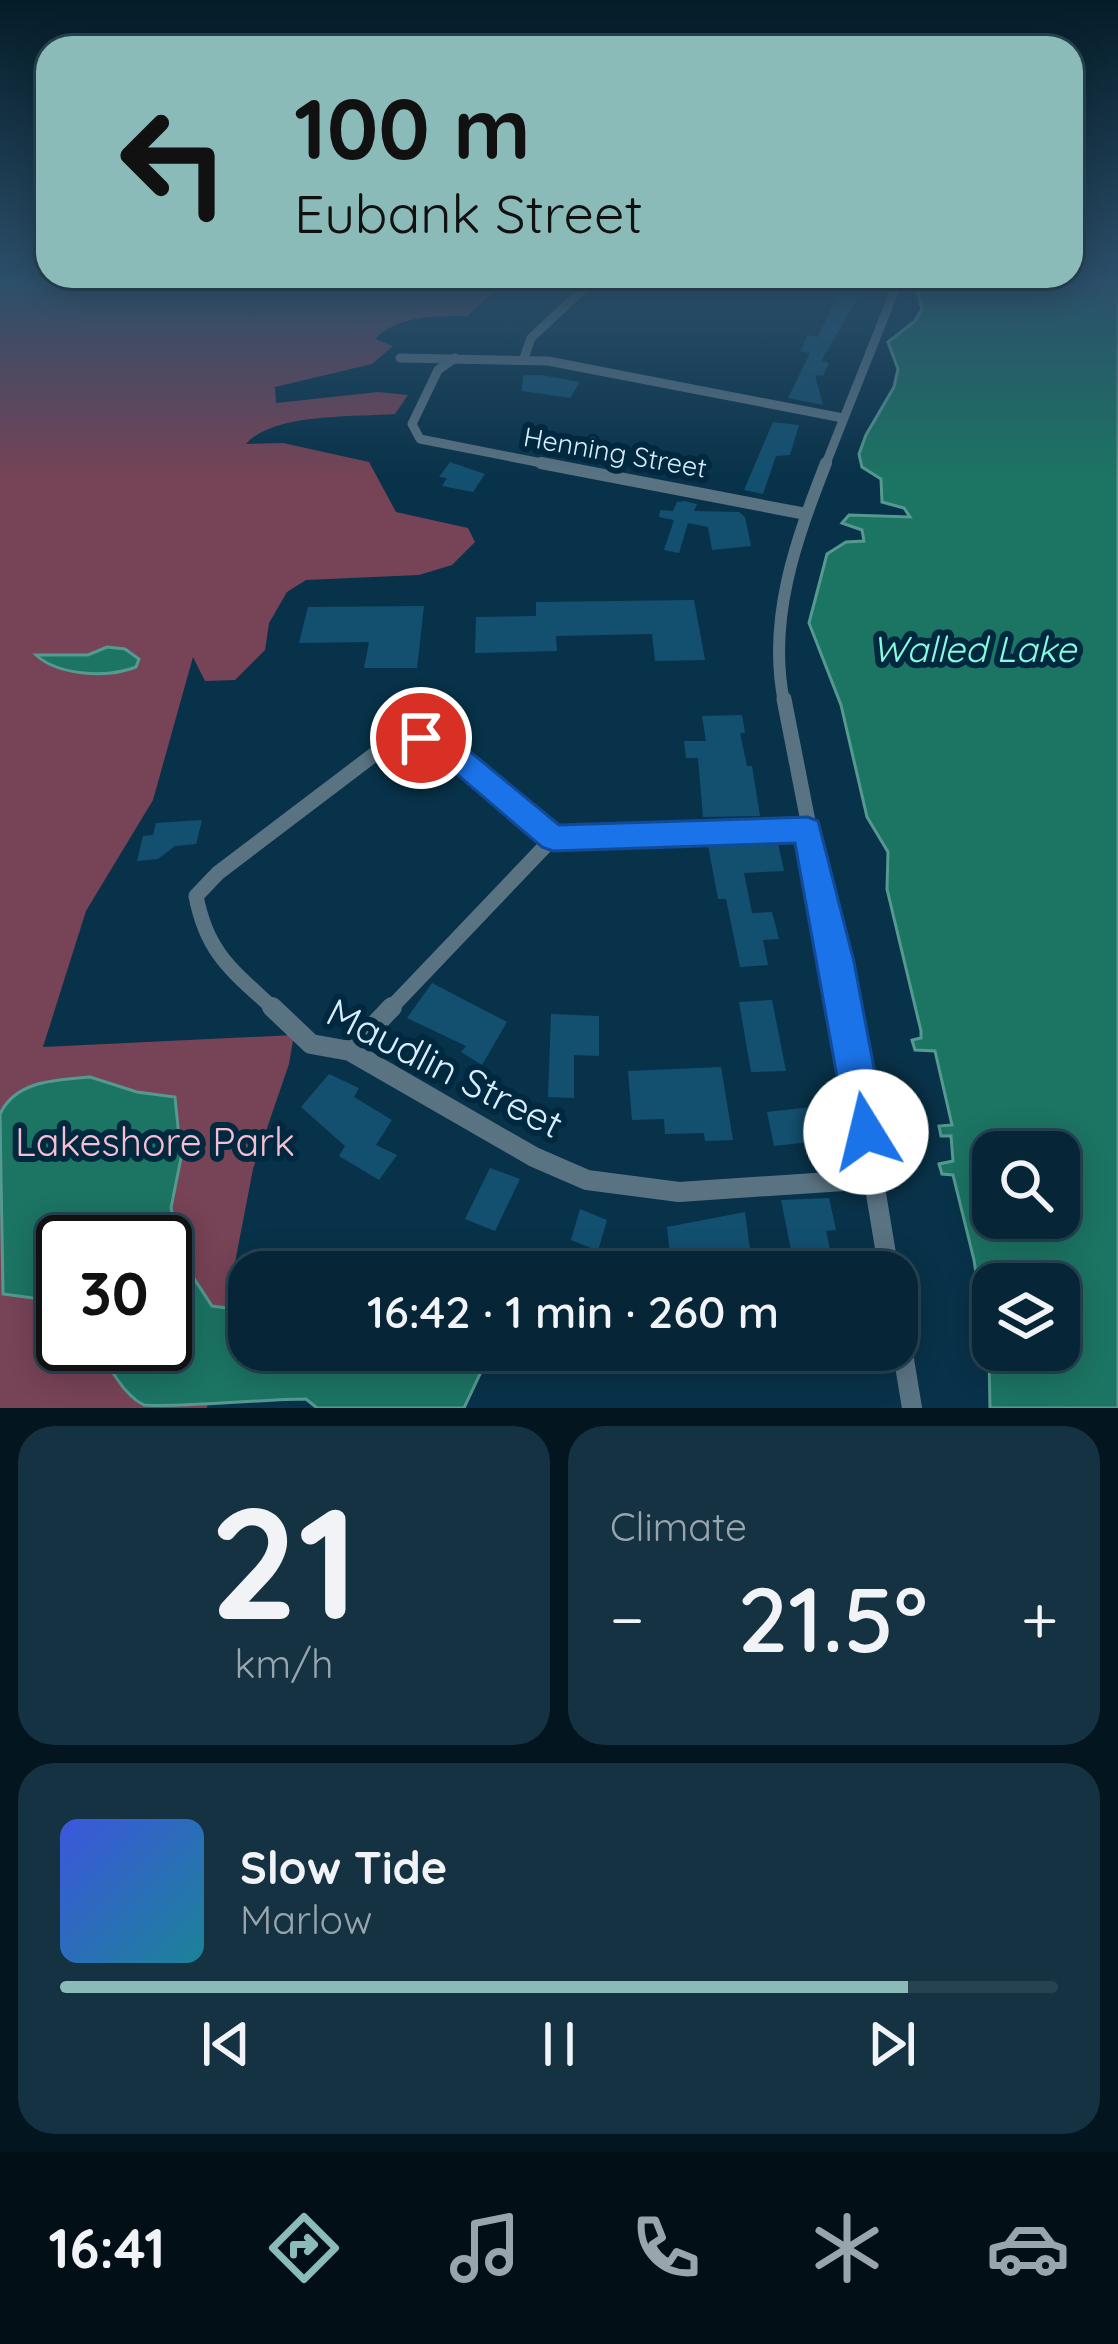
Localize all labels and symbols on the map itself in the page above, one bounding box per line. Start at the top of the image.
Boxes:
street label: Henning Street [521,419,709,485]
water label: Walled Lake [872,626,1078,671]
pin [370,687,472,789]
street label: Maudlin Street [319,987,571,1148]
position arrow [803,1069,929,1195]
park label: Lakeshore Park [15,1117,295,1166]
speed limit sign: 30 [36,1215,192,1371]

